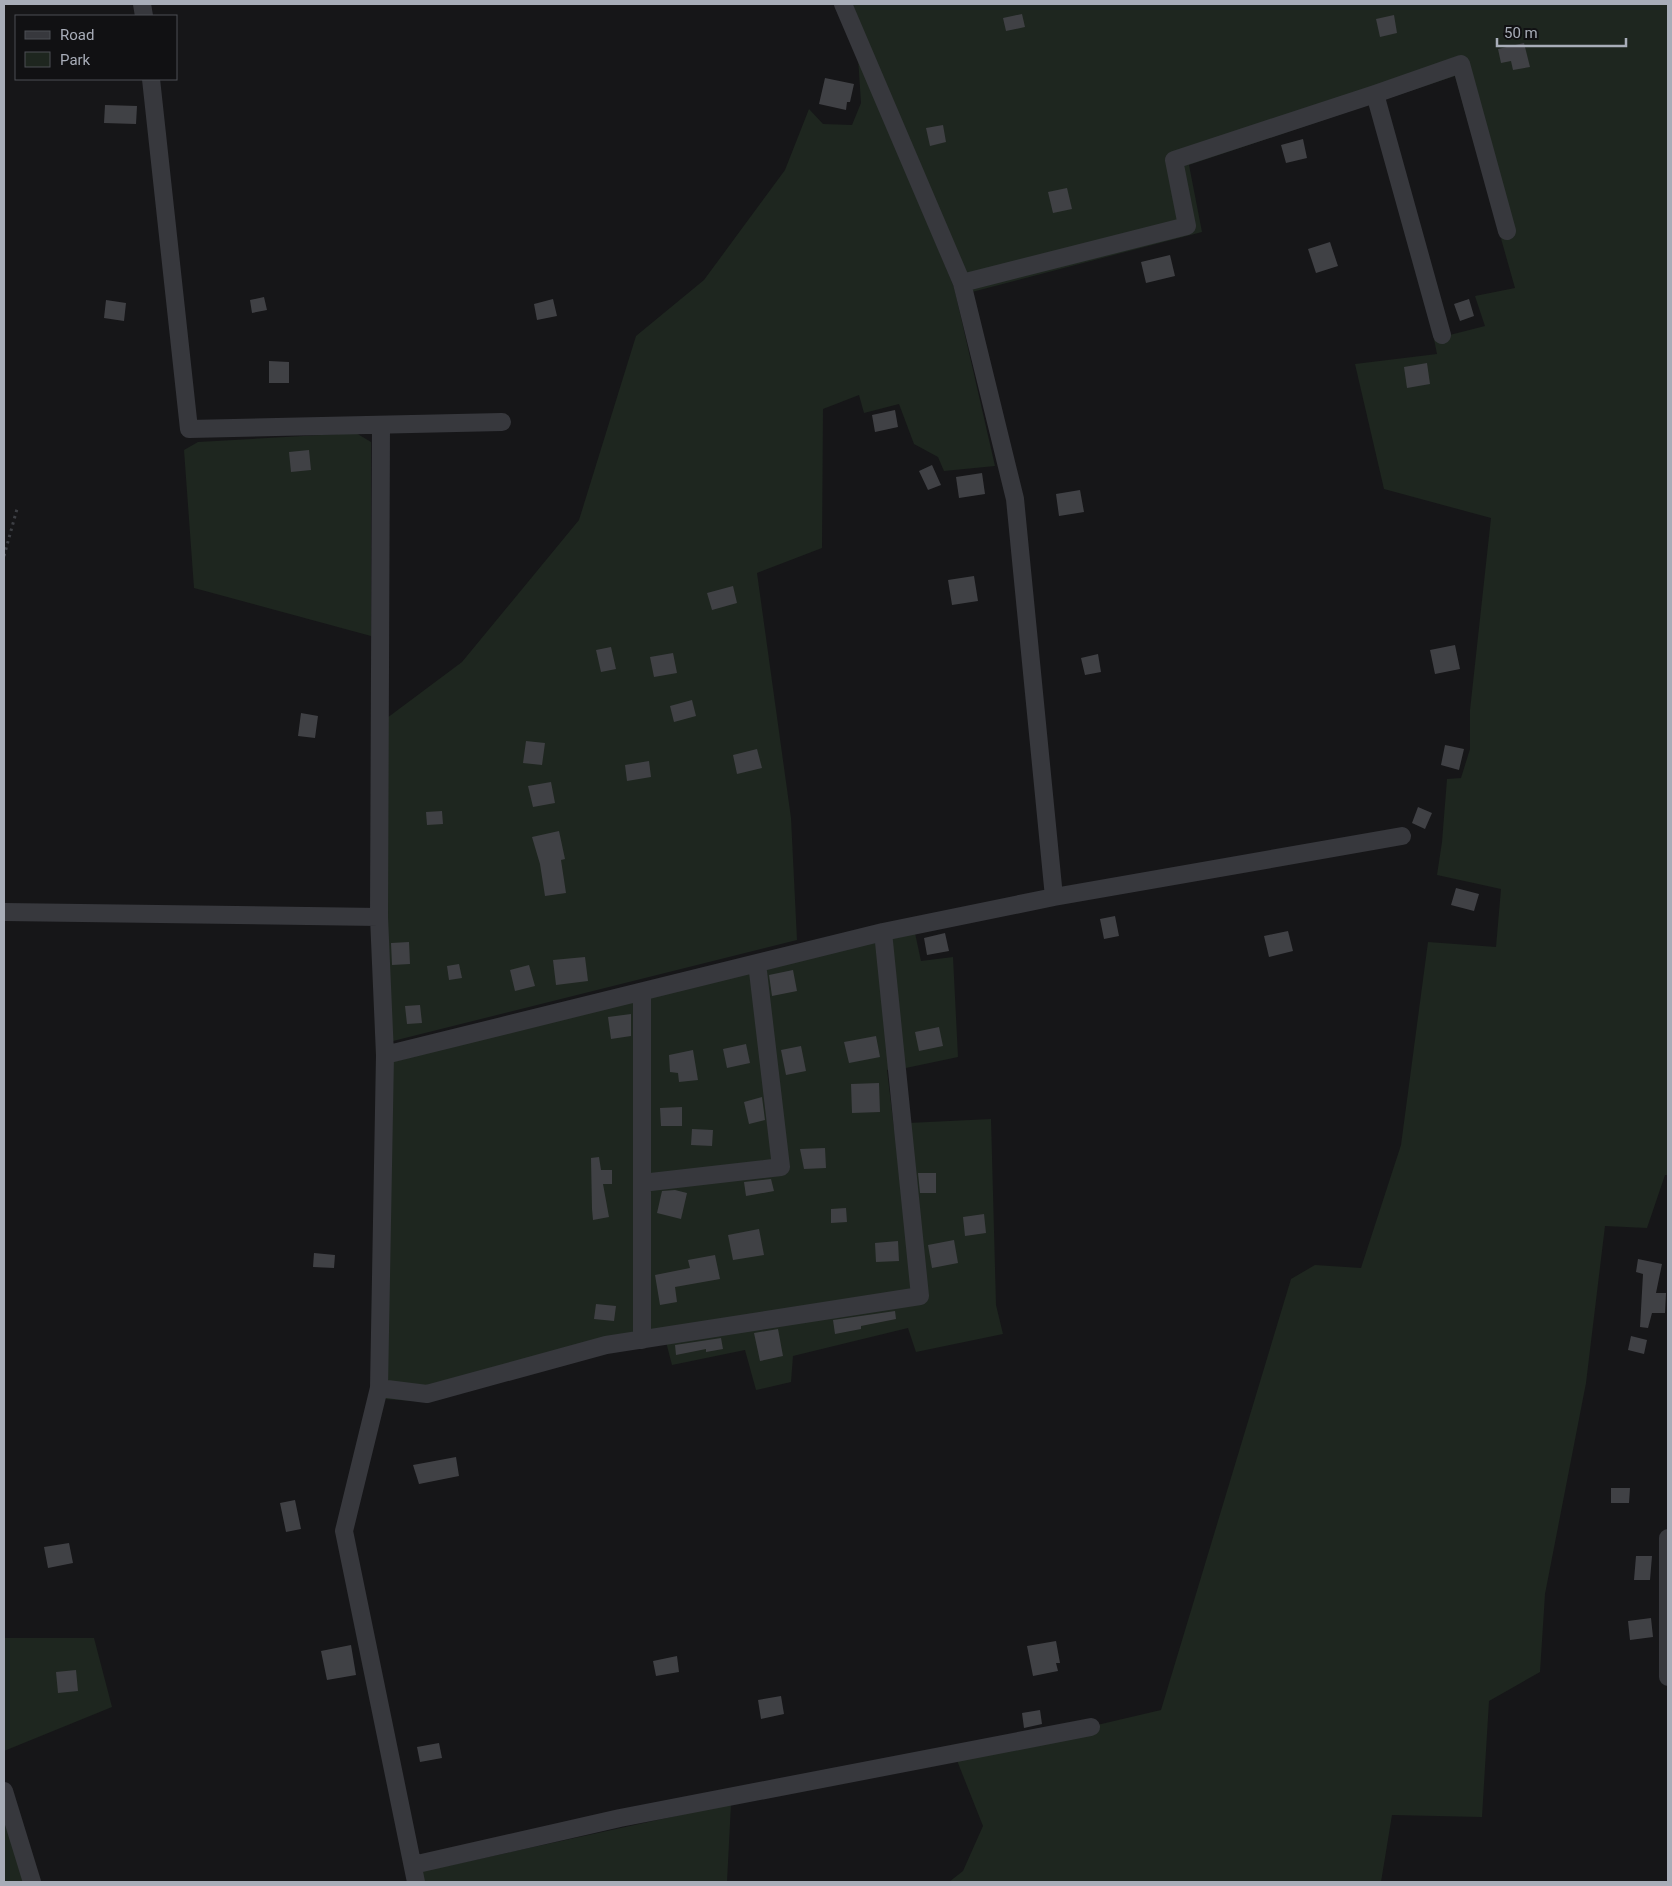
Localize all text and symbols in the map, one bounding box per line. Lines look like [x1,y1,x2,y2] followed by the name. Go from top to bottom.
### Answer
[15,15,178,80] legend
[1497,15,1626,47] scale bar
[1504,24,1538,42] text: 50 m
[60,26,94,44] text: Road
[60,51,91,69] text: Park

